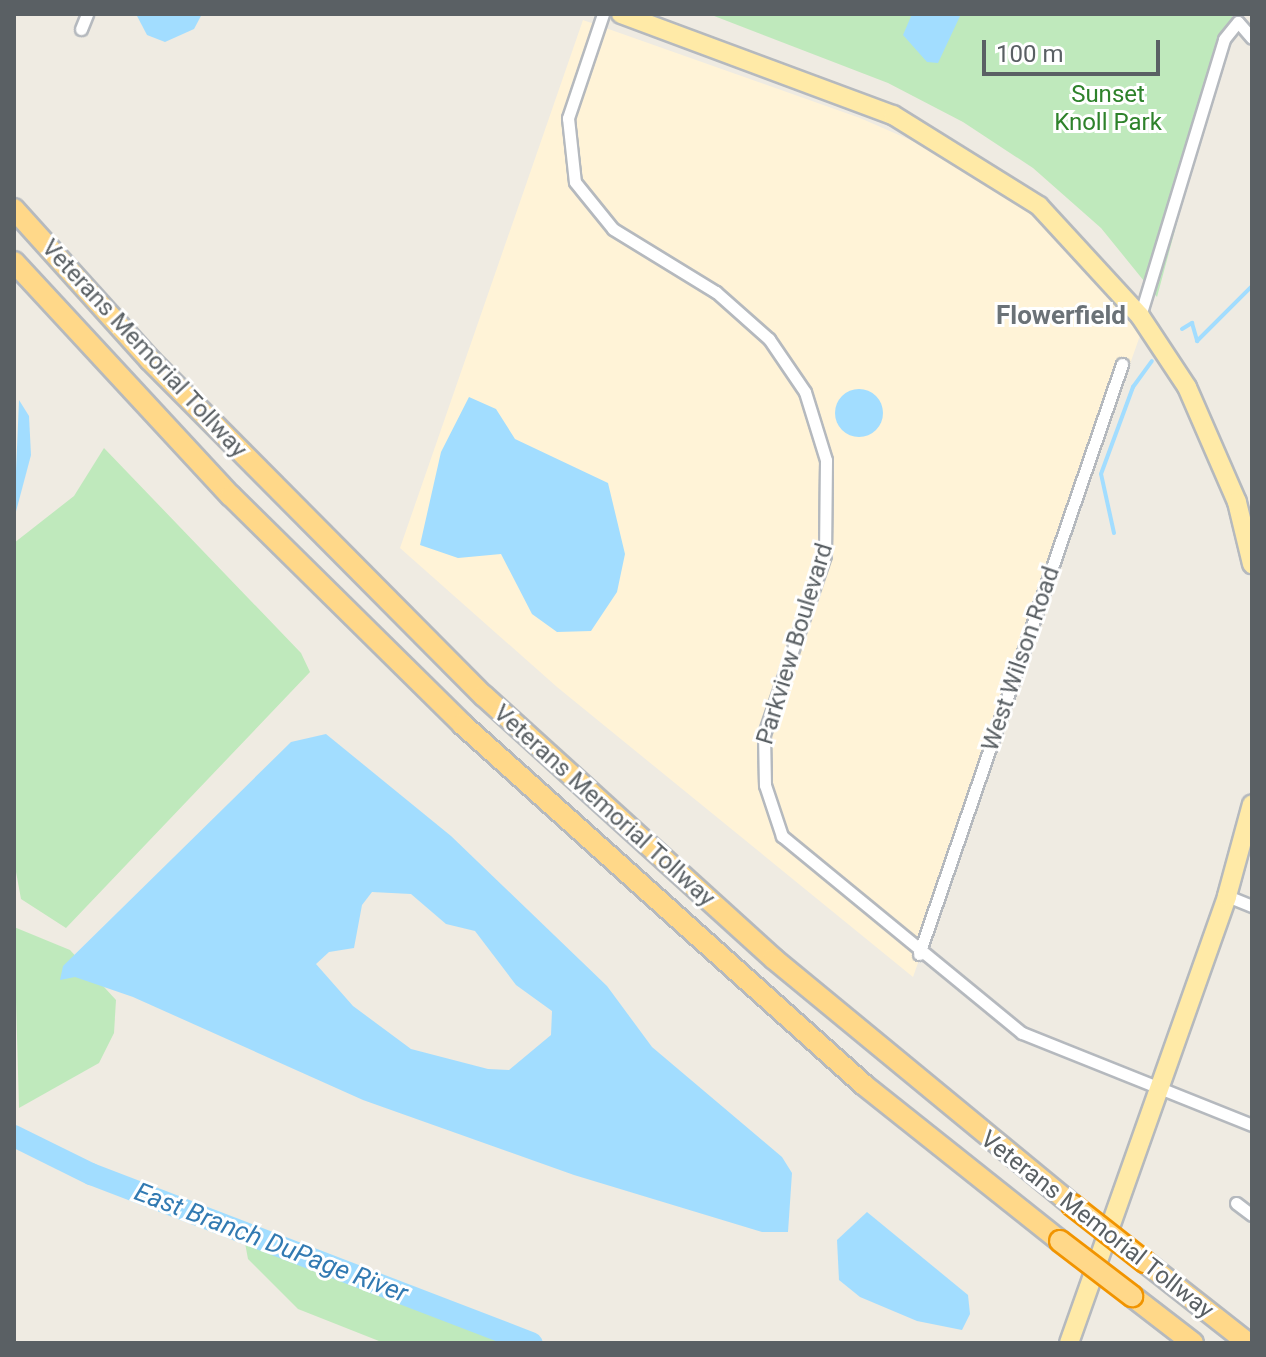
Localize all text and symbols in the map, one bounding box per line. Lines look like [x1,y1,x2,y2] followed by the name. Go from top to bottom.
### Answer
[986,24,1164,74] scale bar
[996,40,1063,68] text: 100 m
[1054,81,1162,137] park label: Sunset Knoll Park
[35,234,253,464] street label: Veterans Memorial Tollway
[996,300,1126,332] district label: Flowerfield
[751,540,839,748] street label: Parkview Boulevard
[976,563,1066,755] street label: West Wilson Road
[487,699,721,913] street label: Veterans Memorial Tollway
[975,1125,1219,1325] street label: Veterans Memorial Tollway
[130,1176,412,1310] water label: East Branch DuPage River

